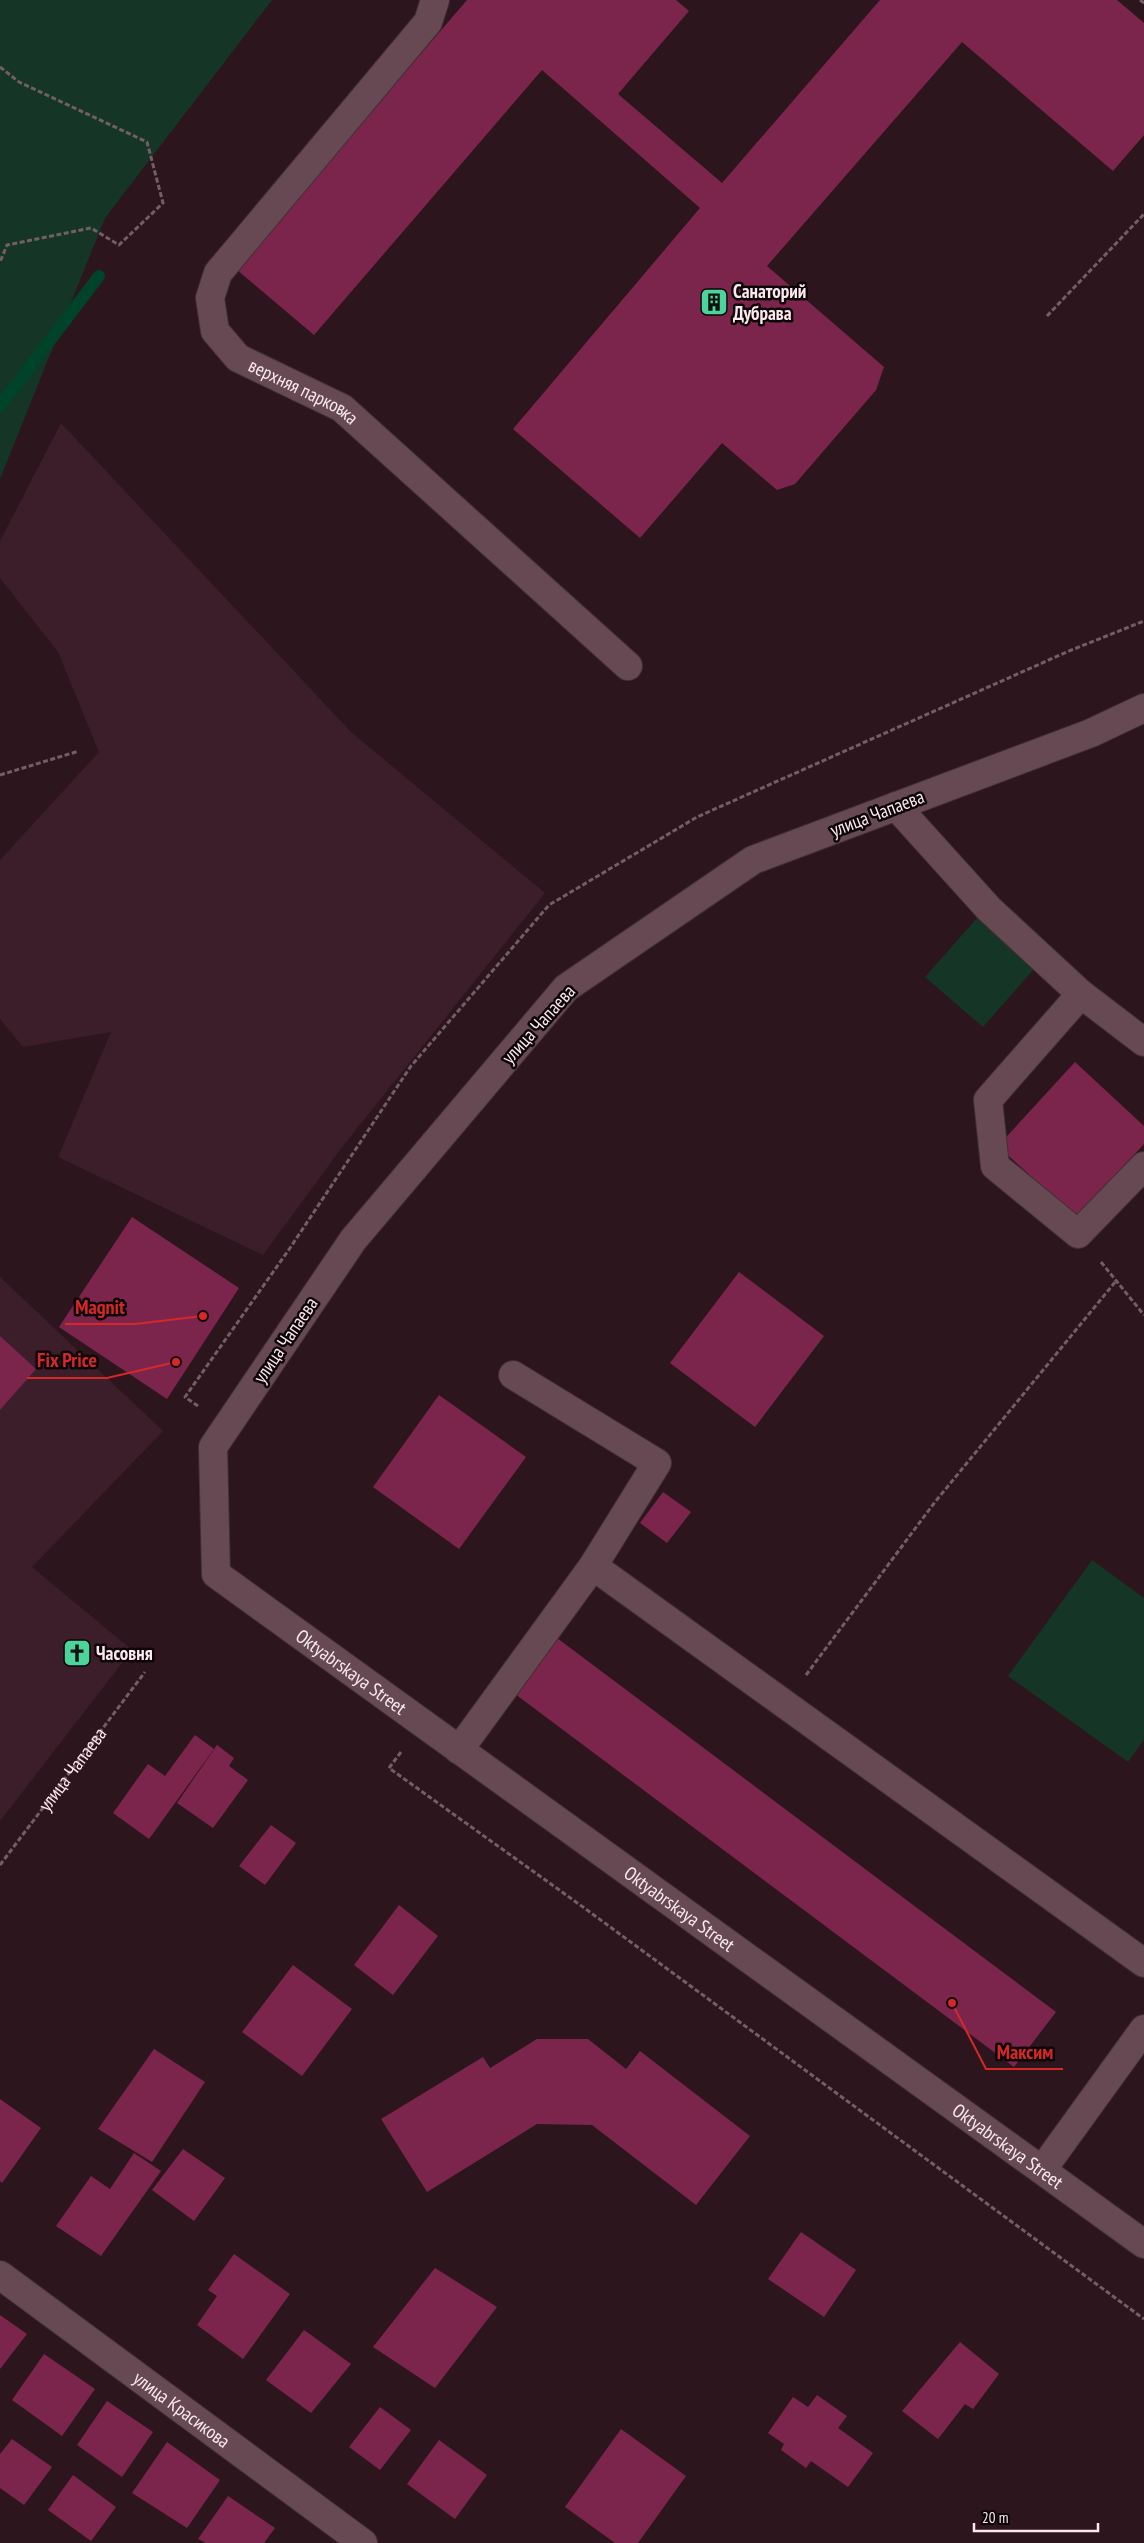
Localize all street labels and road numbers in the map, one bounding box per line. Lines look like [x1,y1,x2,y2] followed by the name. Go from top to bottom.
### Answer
[245,353,364,429] street label: верхняя парковка
[827,784,927,842] street label: улица Чапаева
[496,979,580,1069] street label: улица Чапаева
[247,1292,323,1388] street label: улица Чапаева
[291,1624,412,1720] street label: Oktyabrskaya Street
[33,1722,111,1816] street label: улица Чапаева
[620,1861,740,1957] street label: Oktyabrskaya Street
[948,2098,1069,2194] street label: Oktyabrskaya Street
[129,2366,235,2453] street label: улица Красикова

